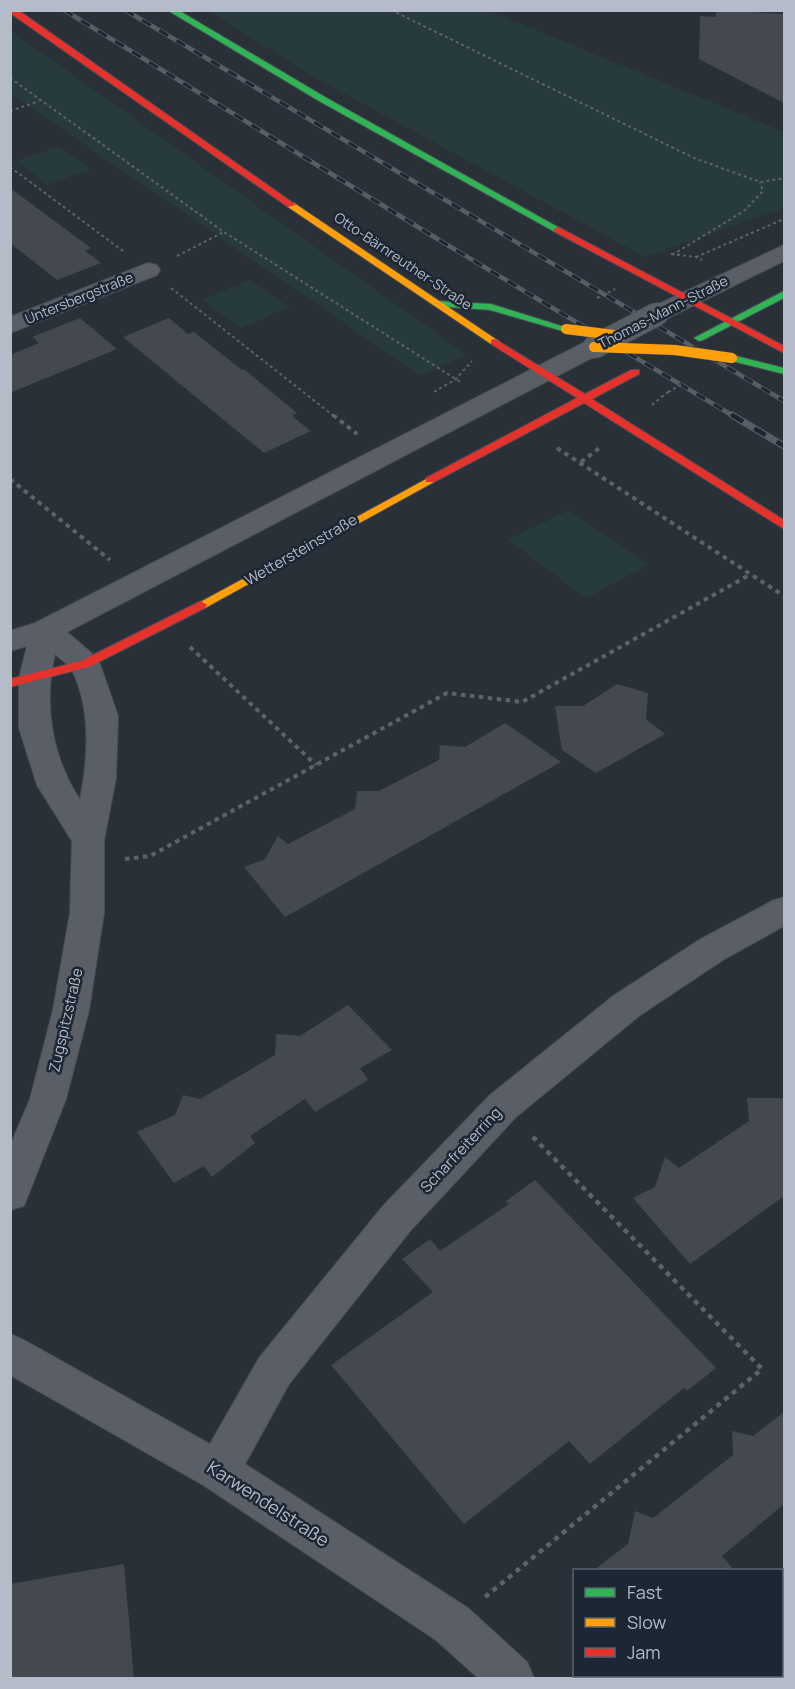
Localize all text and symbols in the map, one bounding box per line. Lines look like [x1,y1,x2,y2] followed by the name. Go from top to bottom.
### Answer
[331,207,476,314] street label: Otto-Bärnreuther-Straße
[22,267,136,328] street label: Untersbergstraße
[595,271,731,353] street label: Thomas-Mann-Straße
[241,509,361,590] street label: Wettersteinstraße
[43,966,88,1074] street label: Zugspitzstraße
[416,1102,506,1197] street label: Scharfreiterring
[203,1455,334,1552] street label: Karwendelstraße
[573,1569,783,1677] legend
[627,1580,662,1604] text: Fast
[627,1610,667,1634] text: Slow
[627,1640,661,1664] text: Jam

